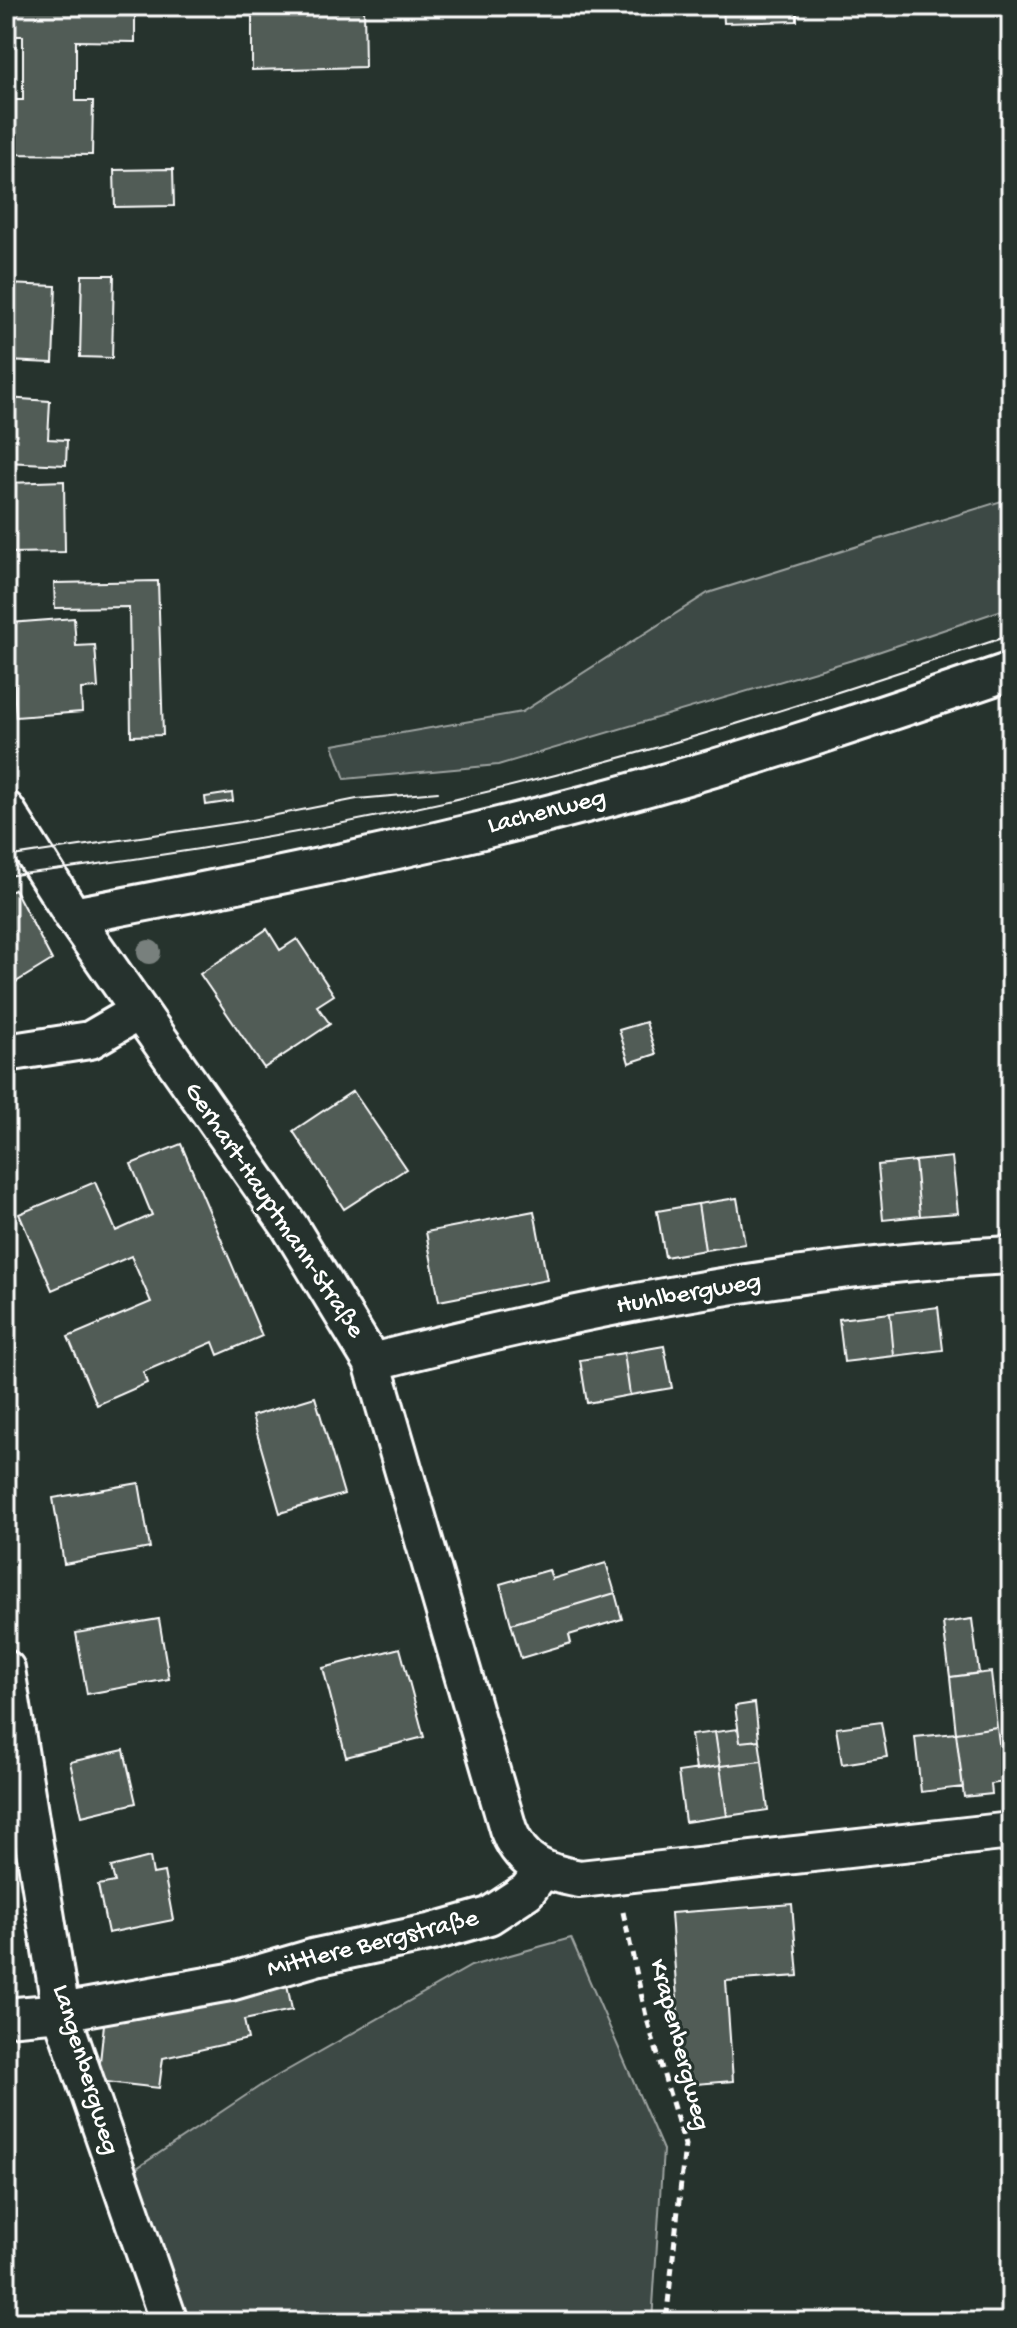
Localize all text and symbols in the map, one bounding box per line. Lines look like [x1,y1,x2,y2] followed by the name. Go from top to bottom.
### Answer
[485,783,609,843] street label: Lachenweg
[176,1077,370,1345] street label: Gerhart-Hauptmann-Straße
[614,1267,764,1323] street label: Huhlbergweg
[264,1904,482,1986] street label: Mittlere Bergstraße
[640,1956,716,2134] street label: Krapenbergweg
[43,1981,125,2159] street label: Langenbergweg

